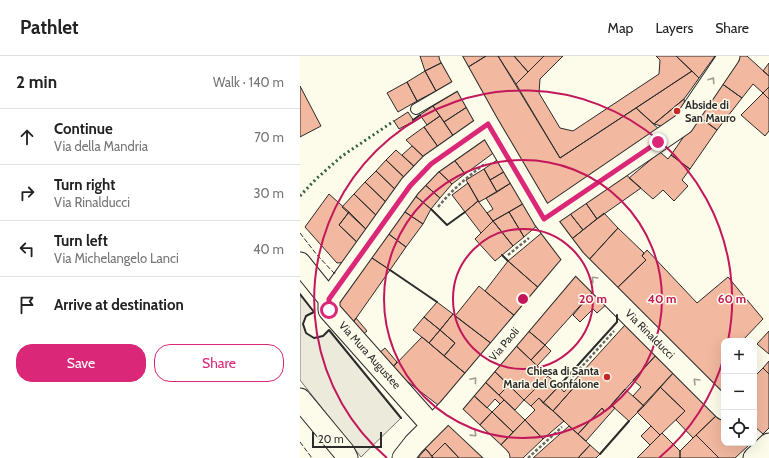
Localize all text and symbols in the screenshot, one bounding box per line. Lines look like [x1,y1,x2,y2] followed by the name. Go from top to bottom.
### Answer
[20,16,79,39] text: Pathlet
[608,19,633,37] text: Map
[655,19,693,37] text: Layers
[715,19,749,37] text: Share
[16,72,57,92] text: 2 min
[213,74,284,90] text: Walk · 140 m
[707,77,715,84] one-way arrow
[685,98,736,125] place label: Abside di San Mauro
[672,106,682,116] marker: Abside di San Mauro
[54,120,113,138] text: Continue
[16,126,38,148] icon: ahead
[254,129,284,145] text: 70 m
[649,133,667,151] route end
[54,138,148,154] text: Via della Mandria
[54,176,115,194] text: Turn right
[16,182,38,204] icon: right
[254,185,284,201] text: 30 m
[54,194,130,210] text: Via Rinalducci
[54,232,108,250] text: Turn left
[16,238,38,260] icon: left
[253,241,284,257] text: 40 m
[54,250,179,266] text: Via Michelangelo Lanci
[591,277,599,284] one-way arrow
[579,291,607,306] text: 20 m
[647,291,677,306] text: 40 m
[718,291,746,306] text: 60 m
[516,292,530,306] centre of rings
[16,294,38,316] icon: arrive
[54,296,184,314] text: Arrive at destination
[320,301,338,319] route start
[622,306,678,362] street label: Via Rinalducci
[336,318,404,392] street label: Via Mura Augustee
[486,324,522,364] street label: Via Paoli
[721,338,757,446] map controls
[721,338,757,374] button: +
[16,344,146,382] button: Save
[154,344,284,382] button: Share
[503,364,600,391] place label: Chiesa di Santa Maria del Gonfalone
[602,372,612,382] marker: Chiesa di Santa Maria del Gonfalone
[721,374,757,410] button: −
[469,377,476,384] one-way arrow
[693,378,701,386] one-way arrow
[721,410,757,446] button: locate
[469,429,477,437] one-way arrow
[312,430,382,449] scale bar
[318,432,344,446] text: 20 m

